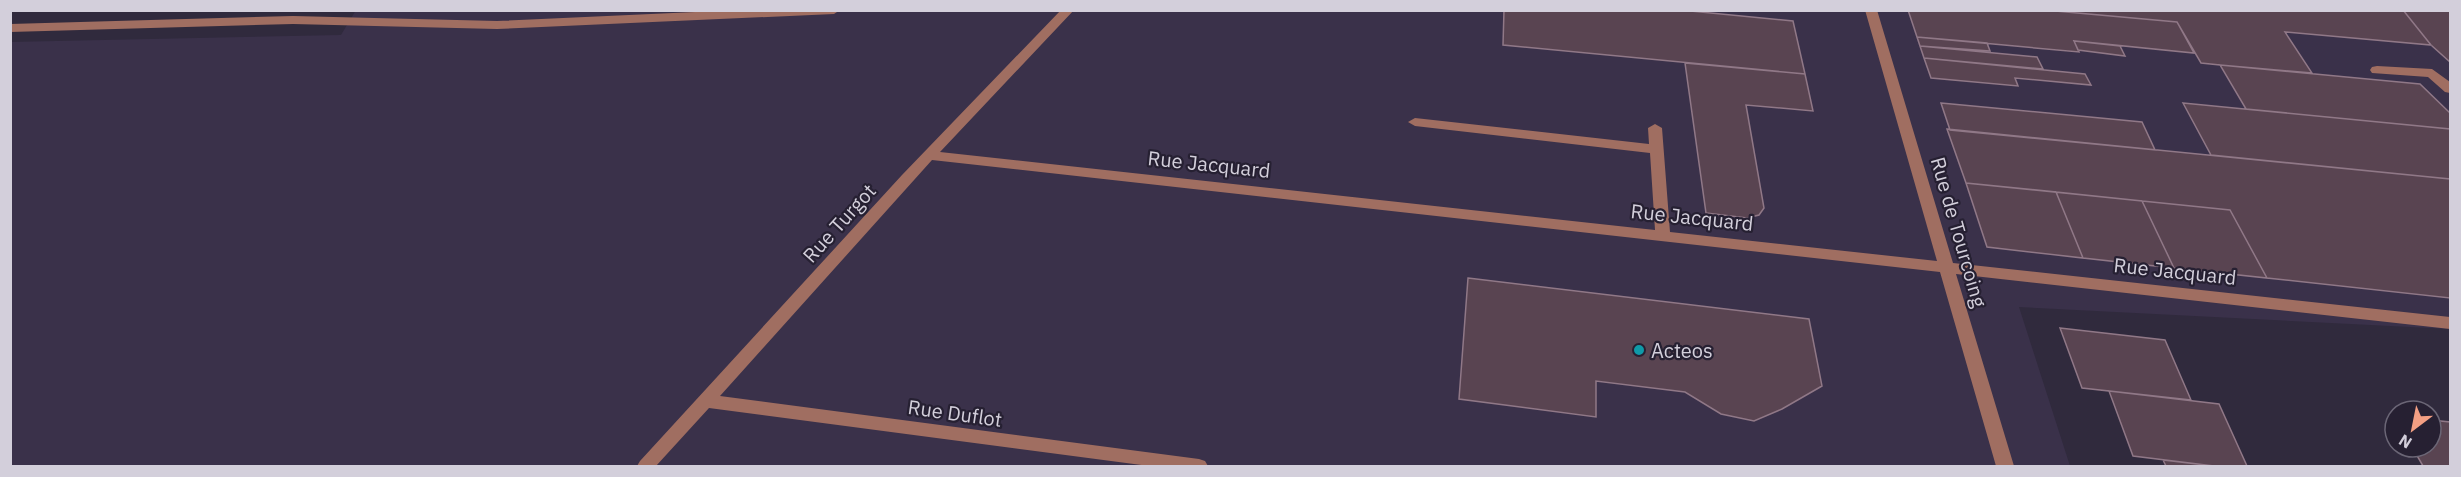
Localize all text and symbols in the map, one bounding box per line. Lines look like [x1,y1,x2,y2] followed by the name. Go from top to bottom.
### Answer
[1146,144,1272,184] street label: Rue Jacquard
[1925,154,1993,311] street label: Rue de Tourcoing
[796,178,882,268] street label: Rue Turgot
[1629,197,1755,237] street label: Rue Jacquard
[2112,251,2238,291] street label: Rue Jacquard
[1651,337,1713,364] place label: Acteos
[1632,343,1646,357] marker: Acteos
[906,393,1004,433] street label: Rue Duflot
[2383,399,2443,459] north arrow
[2395,430,2415,453] text: N

